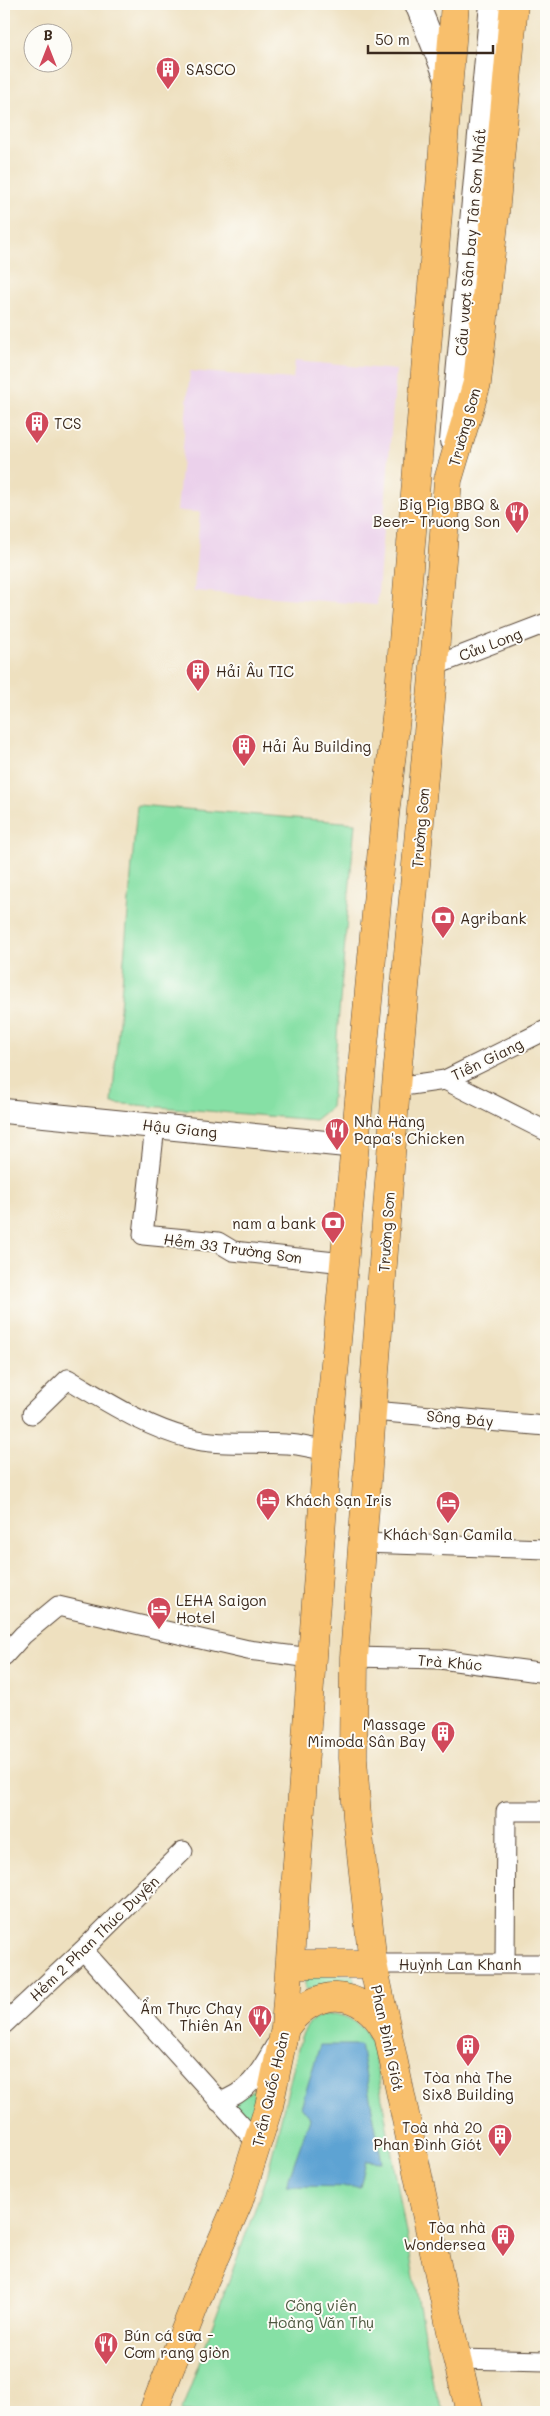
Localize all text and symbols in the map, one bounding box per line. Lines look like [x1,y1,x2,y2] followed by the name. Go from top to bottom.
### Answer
[22,22,72,72] north arrow
[368,22,492,54] scale bar
[43,25,53,44] text: B
[375,29,410,49] text: 50 m
[155,56,181,90] building icon: SASCO
[186,59,236,79] place label: SASCO
[450,127,490,357] street label: Cầu vượt Sân bay Tân Sơn Nhất
[443,386,485,468] street label: Trường Sơn
[24,410,50,444] building icon: TCS
[54,413,82,433] place label: TCS
[373,494,500,531] place label: Big Pig BBQ & Beer- Truong Son
[504,500,530,534] restaurant icon: Big Pig BBQ & Beer- Truong Son
[456,623,525,665] street label: Cửu Long
[185,658,211,692] building icon: Hải Âu TIC
[216,661,294,681] place label: Hải Âu TIC
[231,733,257,767] building icon: Hải Âu Building
[262,736,372,756] place label: Hải Âu Building
[407,787,433,869] street label: Trường Sơn
[430,905,456,939] bank icon: Agribank
[460,908,526,928] place label: Agribank
[448,1033,526,1085] street label: Tiền Giang
[354,1111,465,1148] place label: Nhà Hàng Papa's Chicken
[142,1114,219,1142] street label: Hậu Giang
[324,1117,350,1151] restaurant icon: Nhà Hàng Papa's Chicken
[373,1191,399,1273] street label: Trường Sơn
[320,1210,346,1244] bank icon: nam a bank
[232,1213,316,1233] place label: nam a bank
[163,1228,303,1268] street label: Hẻm 33 Trường Sơn
[426,1405,494,1431] street label: Sông Đáy
[255,1487,281,1521] hotel icon: Khách Sạn Iris
[286,1490,392,1510] place label: Khách Sạn Iris
[435,1490,461,1524] hotel icon: Khách Sạn Camila
[383,1524,513,1544] place label: Khách Sạn Camila
[176,1590,267,1627] place label: LEHA Saigon Hotel
[146,1596,172,1630] hotel icon: LEHA Saigon Hotel
[417,1649,483,1675] street label: Trà Khúc
[308,1714,426,1751] place label: Massage Mimoda Sân Bay
[430,1720,456,1754] building icon: Massage Mimoda Sân Bay
[25,1871,163,2005] street label: Hẻm 2 Phan Thúc Duyện
[399,1954,521,1974] street label: Huỳnh Lan Khanh
[367,1983,409,2093] street label: Phan Đình Giót
[140,1997,242,2035] place label: Ẩm Thực Chay Thiên An
[247,2004,273,2038] restaurant icon: Ẩm Thực Chay Thiên An
[247,2029,293,2149] street label: Trần Quốc Hoàn
[455,2033,481,2067] building icon: Tòa nhà The Six8 Building
[422,2067,514,2104] place label: Tòa nhà The Six8 Building
[374,2117,482,2154] place label: Toà nhà 20 Phan Đình Giót
[487,2123,513,2157] building icon: Toà nhà 20 Phan Đình Giót
[403,2217,486,2254] place label: Tòa nhà Wondersea
[490,2223,516,2257] building icon: Tòa nhà Wondersea
[268,2295,374,2332] park label: Công viên Hoàng Văn Thụ
[124,2325,230,2362] place label: Bún cá sữa - Cơm rang giòn
[93,2331,119,2365] restaurant icon: Bún cá sữa - Cơm rang giòn

